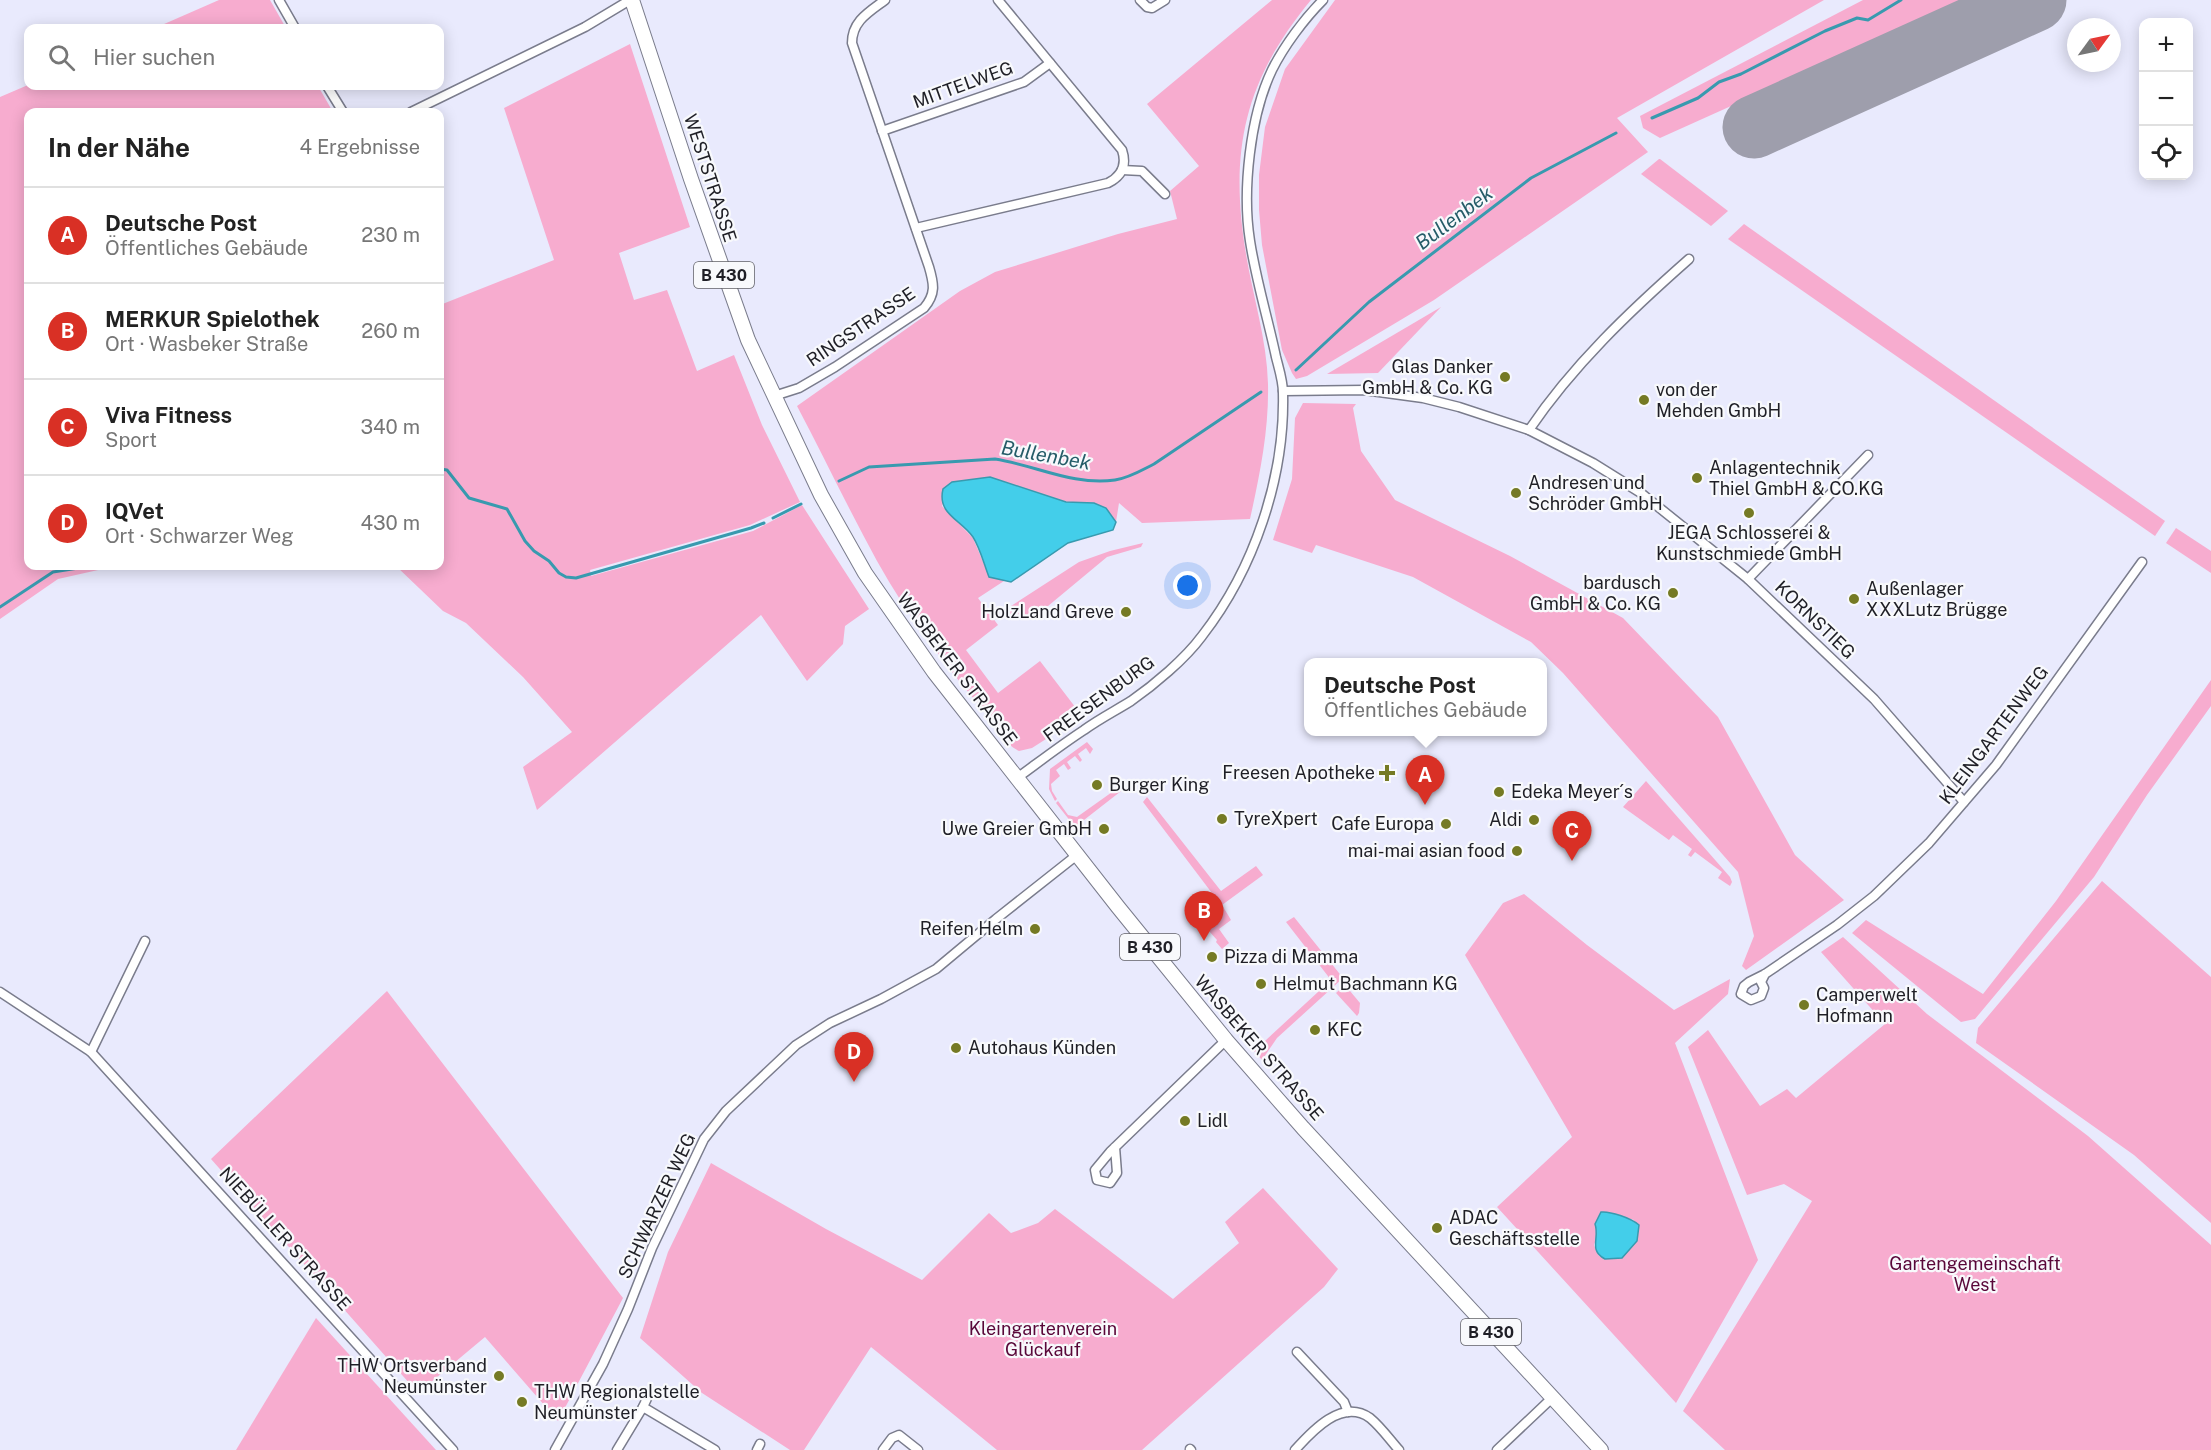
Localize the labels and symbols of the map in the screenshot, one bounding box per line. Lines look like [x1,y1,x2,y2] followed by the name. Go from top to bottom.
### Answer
[2067,18,2121,72] north arrow
[910,57,1016,112] street label: MITTELWEG
[680,111,741,245] street label: WESTSTRASSE
[1411,181,1498,255] water label: Bullenbek
[694,262,754,288] road number: B 430
[802,283,919,371] street label: RINGSTRASSE
[1362,356,1493,398] place label: Glas Danker GmbH & Co. KG
[1498,370,1512,384] marker: Glas Danker GmbH & Co. KG
[1656,379,1781,421] place label: von der Mehden GmbH
[1637,393,1651,407] marker: von der Mehden GmbH
[999,435,1093,475] water label: Bullenbek
[1709,457,1884,499] place label: Anlagentechnik Thiel GmbH & CO.KG
[1690,471,1704,485] marker: Anlagentechnik Thiel GmbH & CO.KG
[1528,472,1663,514] place label: Andresen und Schröder GmbH
[1509,486,1523,500] marker: Andresen und Schröder GmbH
[1742,506,1756,520] marker: JEGA Schlosserei & Kunstschmiede GmbH
[1656,522,1842,564] place label: JEGA Schlosserei & Kunstschmiede GmbH
[1173,571,1202,600] your location
[1530,572,1661,614] place label: bardusch GmbH & Co. KG
[1771,576,1860,663] street label: KORNSTIEG
[1866,578,2007,620] place label: Außenlager XXXLutz Brügge
[1666,586,1680,600] marker: bardusch GmbH & Co. KG
[893,588,1022,749] street label: WASBEKER STRASSE
[1847,592,1861,606] marker: Außenlager XXXLutz Brügge
[981,601,1114,622] place label: HolzLand Greve
[1119,605,1133,619] marker: HolzLand Greve
[1039,651,1158,746] street label: FREESENBURG
[1935,661,2052,808] street label: KLEINGARTENWEG
[1406,756,1444,805] pin: A
[1222,762,1375,783] place label: Freesen Apotheke
[1380,766,1394,780] marker: Freesen Apotheke
[1109,774,1209,795] place label: Burger King
[1090,778,1104,792] marker: Burger King
[1511,781,1633,802] place label: Edeka Meyer´s
[1492,785,1506,799] marker: Edeka Meyer´s
[1234,808,1318,829] place label: TyreXpert
[1489,809,1522,830] place label: Aldi
[1215,812,1229,826] marker: TyreXpert
[1552,812,1592,861] pin: C
[1331,813,1434,834] place label: Cafe Europa
[1527,813,1541,827] marker: Aldi
[1439,817,1453,831] marker: Cafe Europa
[942,818,1092,839] place label: Uwe Greier GmbH
[1097,822,1111,836] marker: Uwe Greier GmbH
[1348,840,1505,861] place label: mai-mai asian food
[1510,844,1524,858] marker: mai-mai asian food
[1184,892,1224,941] pin: B
[920,918,1023,939] place label: Reifen Helm
[1028,922,1042,936] marker: Reifen Helm
[1120,934,1180,960] road number: B 430
[1224,946,1358,967] place label: Pizza di Mamma
[1205,950,1219,964] marker: Pizza di Mamma
[1191,971,1328,1125] street label: WASBEKER STRASSE
[1273,973,1458,994] place label: Helmut Bachmann KG
[1254,977,1268,991] marker: Helmut Bachmann KG
[1816,984,1918,1026] place label: Camperwelt Hofmann
[1797,998,1811,1012] marker: Camperwelt Hofmann
[1327,1019,1362,1040] place label: KFC
[1308,1023,1322,1037] marker: KFC
[834,1032,874,1082] pin: D
[968,1037,1116,1058] place label: Autohaus Künden
[949,1041,963,1055] marker: Autohaus Künden
[1197,1110,1228,1131] place label: Lidl
[1178,1114,1192,1128] marker: Lidl
[614,1130,700,1282] street label: SCHWARZER WEG
[215,1162,356,1315] street label: NIEBÜLLER STRASSE
[1449,1207,1580,1249] place label: ADAC Geschäftsstelle
[1430,1221,1444,1235] marker: ADAC Geschäftsstelle
[1889,1253,2061,1295] park label: Gartengemeinschaft West
[969,1318,1117,1360] park label: Kleingartenverein Glückauf
[1461,1319,1521,1345] road number: B 430
[337,1355,487,1397] place label: THW Ortsverband Neumünster
[492,1369,506,1383] marker: THW Ortsverband Neumünster
[534,1381,700,1423] place label: THW Regionalstelle Neumünster
[515,1395,529,1409] marker: THW Regionalstelle Neumünster

